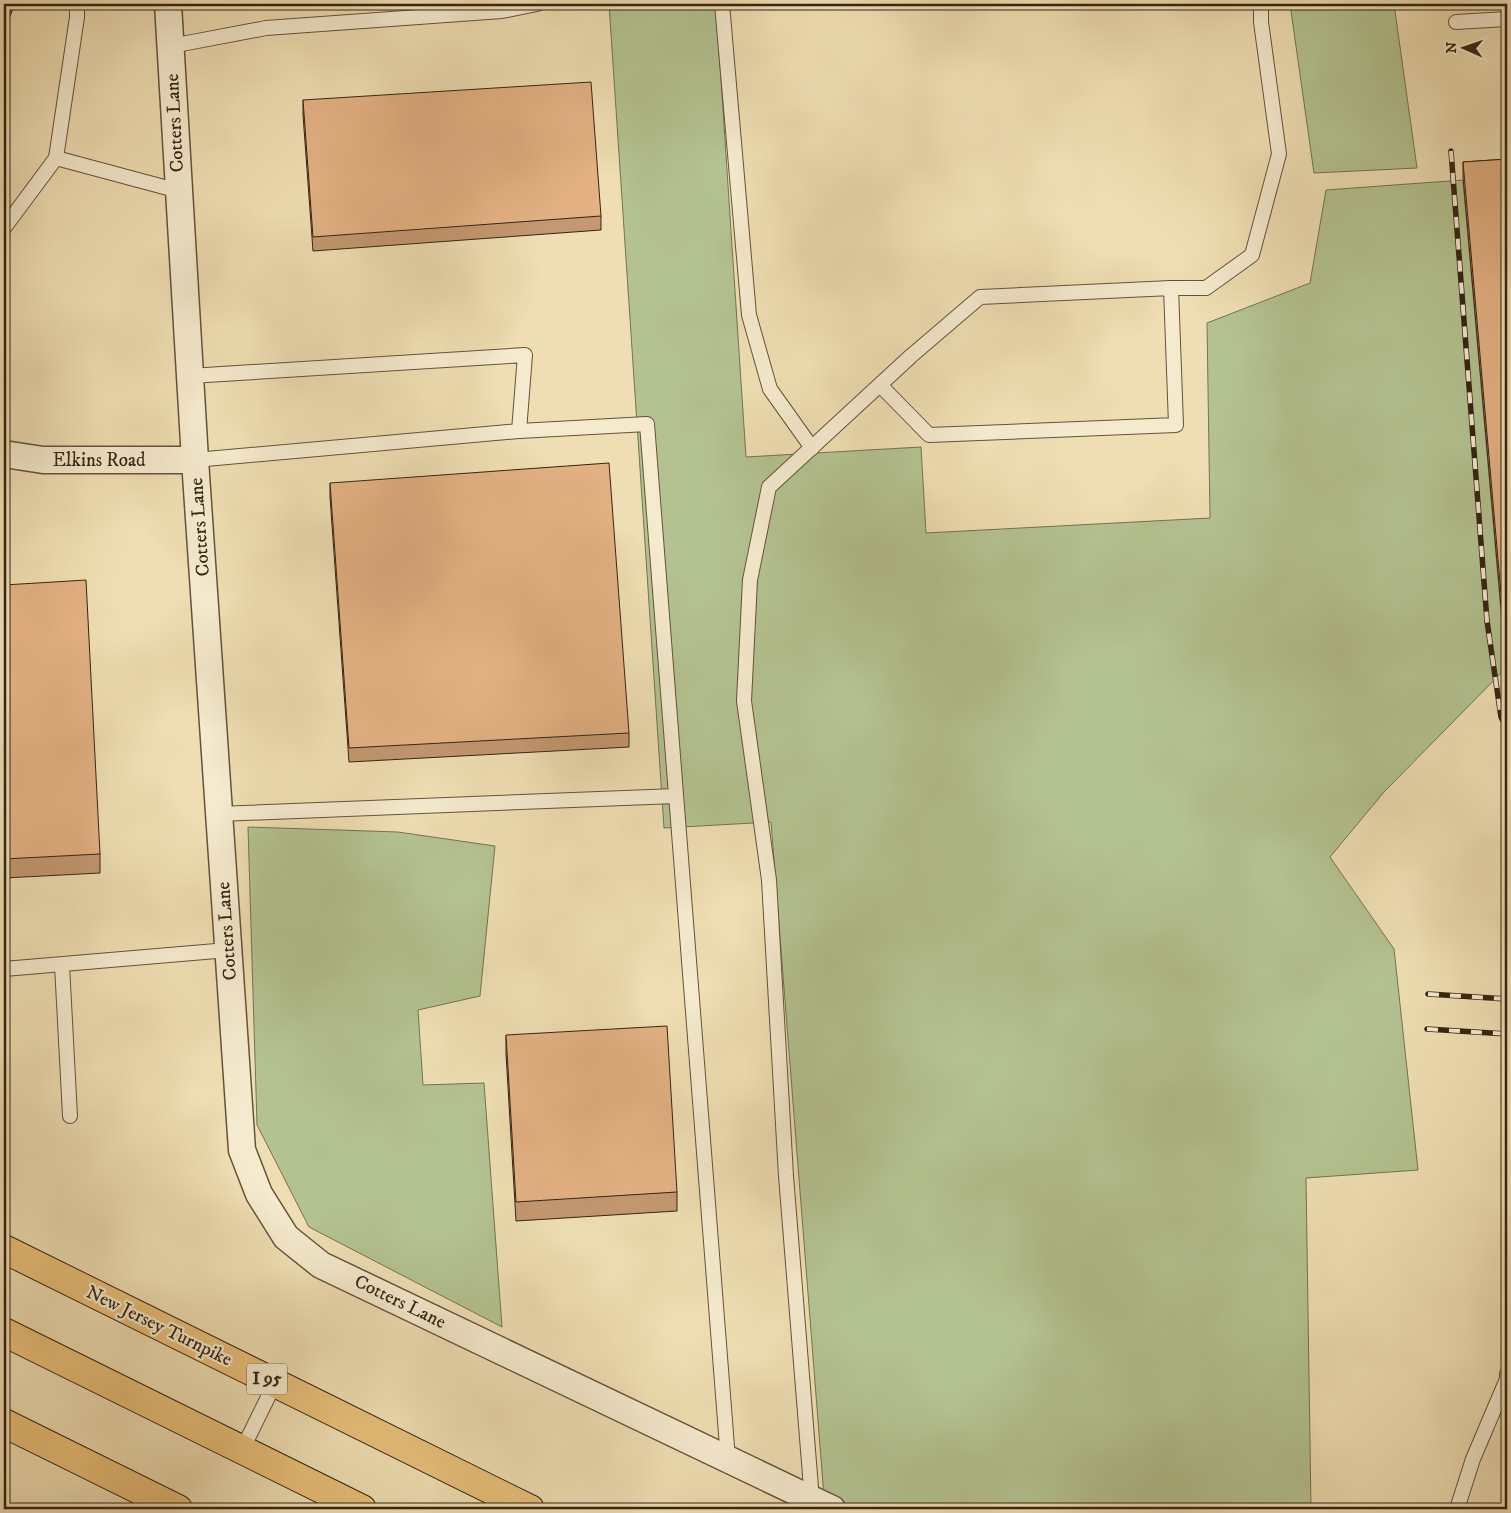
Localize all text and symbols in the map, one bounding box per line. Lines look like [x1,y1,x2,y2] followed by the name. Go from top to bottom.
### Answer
[1438,22,1488,72] north arrow
[1443,41,1461,54] text: N
[161,73,189,173] street label: Cotters Lane
[52,449,146,472] street label: Elkins Road
[185,477,215,577] street label: Cotters Lane
[212,881,242,981] street label: Cotters Lane
[351,1270,450,1334] street label: Cotters Lane
[82,1281,236,1371] street label: New Jersey Turnpike
[247,1364,287,1395] road number: I 95

